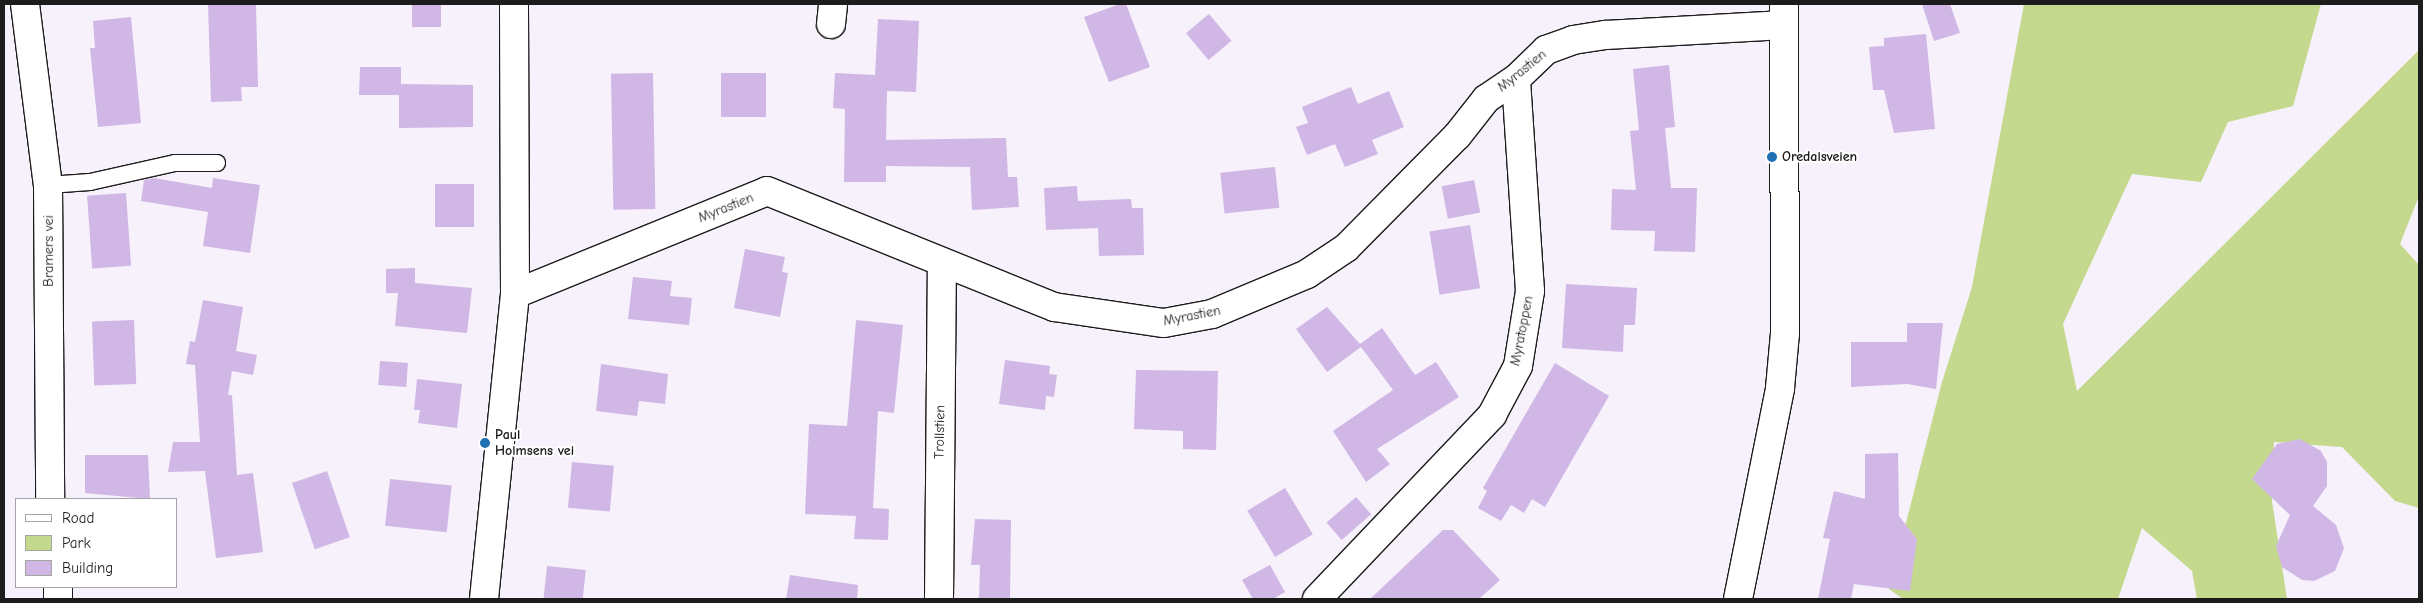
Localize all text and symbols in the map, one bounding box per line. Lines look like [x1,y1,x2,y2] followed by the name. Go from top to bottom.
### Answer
[1494,46,1550,96] street label: Myrastien
[1782,149,1857,165] place label: Oredalsveien
[1766,151,1778,163] marker: Oredalsveien
[696,189,756,227] street label: Myrastien
[41,215,57,287] street label: Bramers vei
[1507,294,1537,368] street label: Myratoppen
[1162,302,1222,330] street label: Myrastien
[931,405,949,459] street label: Trollstien
[495,427,574,460] place label: Paul Holmsens vei
[479,437,491,449] marker: Paul Holmsens vei
[15,498,178,588] legend
[62,509,94,527] text: Road
[62,534,91,552] text: Park
[62,559,113,577] text: Building

